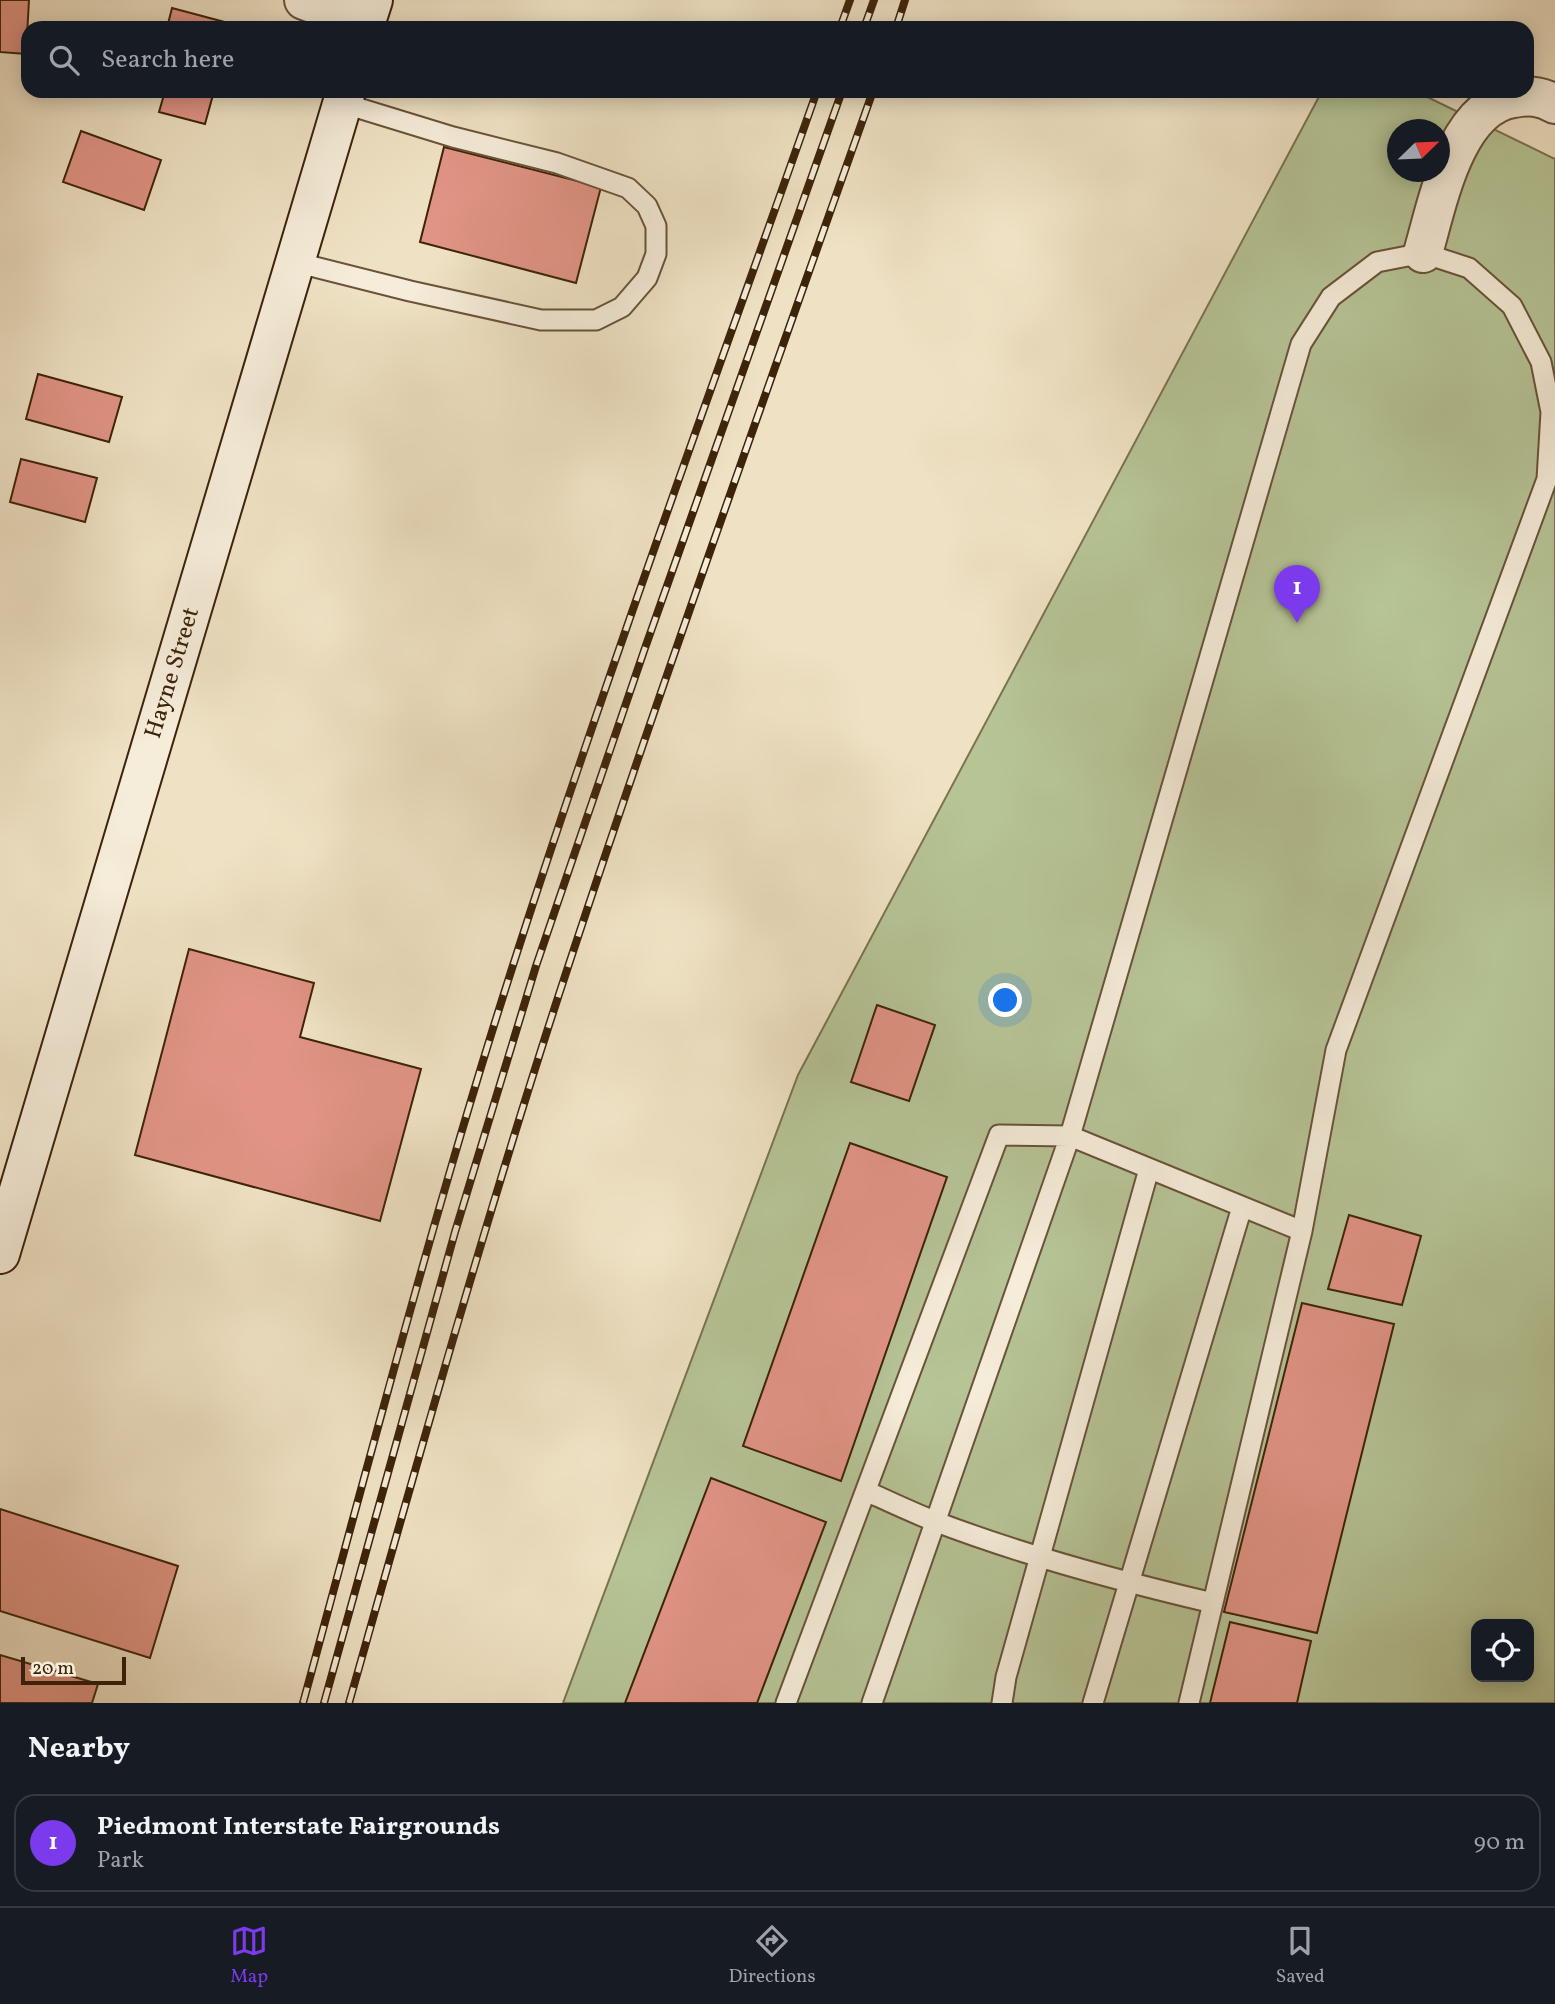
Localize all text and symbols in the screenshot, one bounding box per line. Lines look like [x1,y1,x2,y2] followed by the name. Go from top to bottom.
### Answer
[21,21,1534,98] search box
[45,41,83,79] icon: search
[101,42,234,78] text: Search here
[1387,119,1450,182] north arrow
[1274,565,1320,623] pin: 1
[137,603,209,743] street label: Hayne Street
[988,983,1022,1017] your location
[1471,1619,1534,1682] map controls
[1471,1619,1534,1682] button: locate
[21,1654,126,1686] scale bar
[32,1656,74,1682] text: 20 m
[28,1728,130,1770] text: Nearby
[97,1809,500,1845] text: Piedmont Interstate Fairgrounds
[48,1827,58,1859] text: 1
[1474,1827,1525,1859] text: 90 m
[97,1845,144,1877] text: Park
[230,1922,268,1990] tab: Map
[729,1922,816,1990] tab: Directions
[1276,1922,1325,1990] tab: Saved

